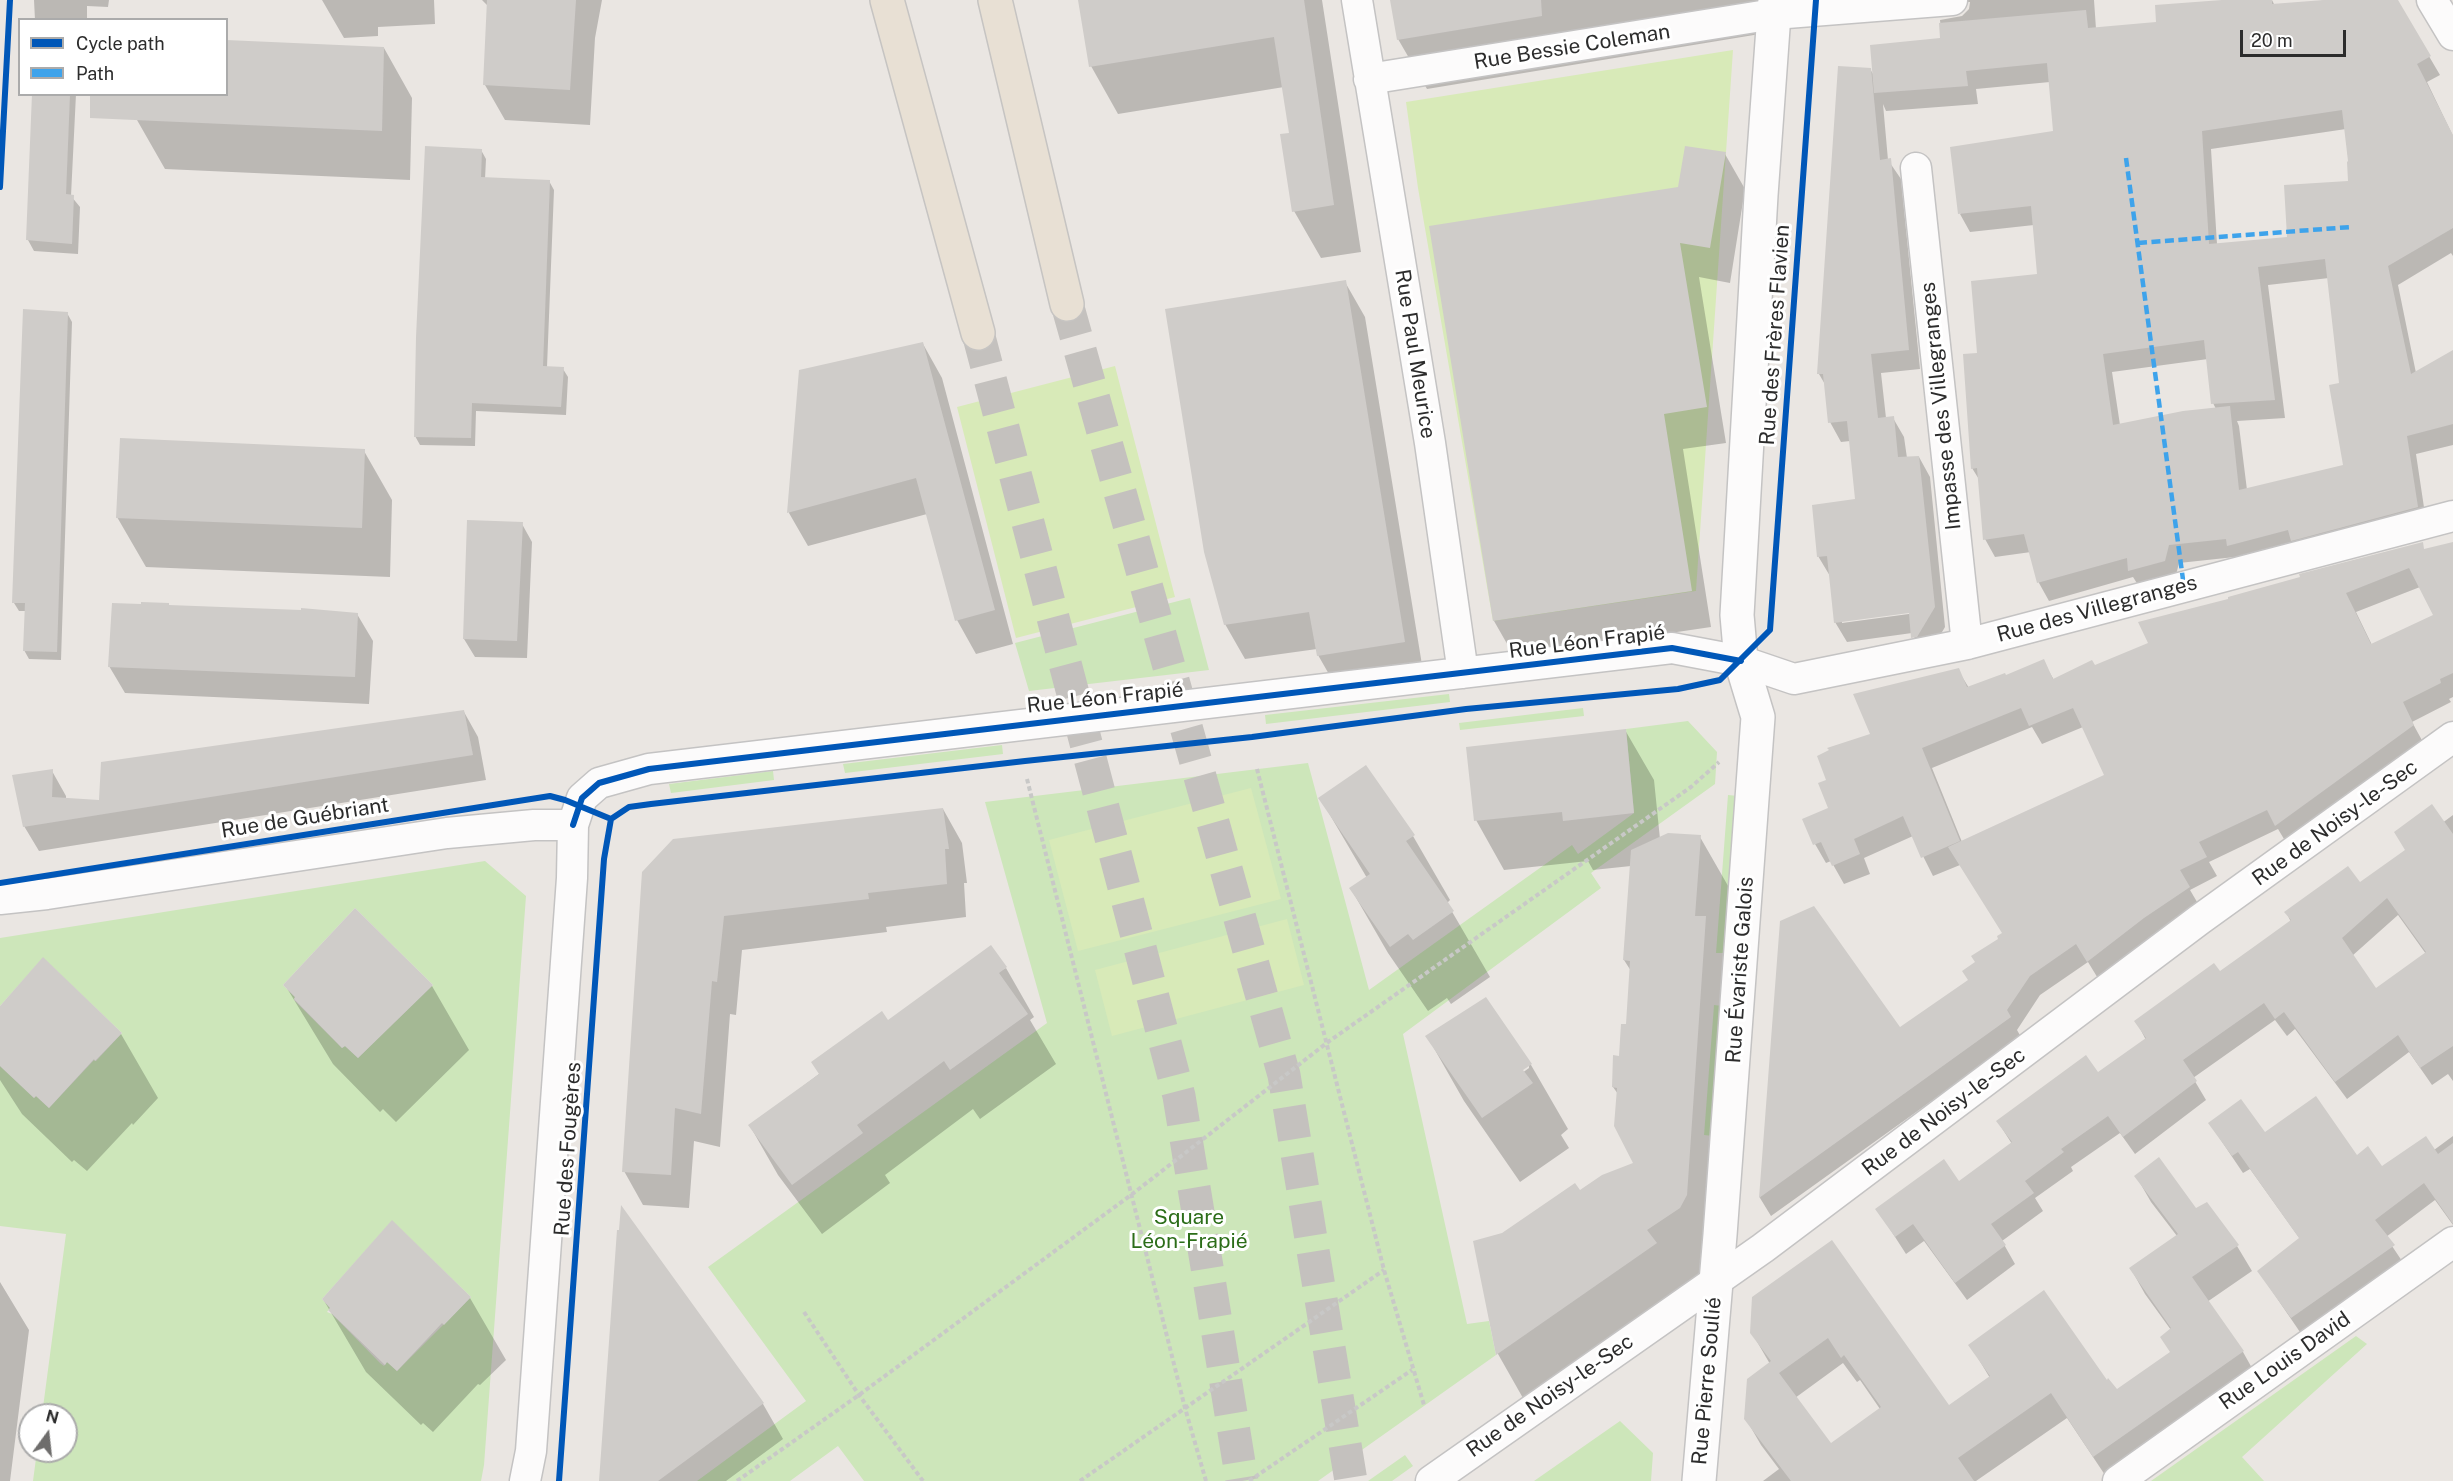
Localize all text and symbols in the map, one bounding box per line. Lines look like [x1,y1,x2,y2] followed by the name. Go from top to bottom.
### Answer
[18,18,228,96] legend
[2243,18,2350,56] scale bar
[1472,19,1672,75] street label: Rue Bessie Coleman
[2251,30,2293,51] text: 20 m
[76,33,165,54] text: Cycle path
[76,63,114,84] text: Path
[1755,224,1795,446] street label: Rue des Frères Flavien
[1389,268,1441,440] street label: Rue Paul Meurice
[1915,281,1967,531] street label: Impasse des Villegranges
[1994,570,2200,648] street label: Rue des Villegranges
[1507,620,1667,664] street label: Rue Léon Frapié
[1025,677,1185,719] street label: Rue Léon Frapié
[2248,755,2422,891] street label: Rue de Noisy-le-Sec
[219,792,391,844] street label: Rue de Guébriant
[1721,876,1759,1064] street label: Rue Évariste Galois
[1857,1042,2031,1182] street label: Rue de Noisy-le-Sec
[549,1061,587,1237] street label: Rue des Fougères
[1130,1205,1248,1255] park label: Square Léon-Frapié
[1687,1296,1727,1466] street label: Rue Pierre Soulié
[2215,1306,2355,1416] street label: Rue Louis David
[1462,1329,1638,1463] street label: Rue de Noisy-le-Sec
[18,1403,78,1463] north arrow
[44,1406,61,1428] text: N

